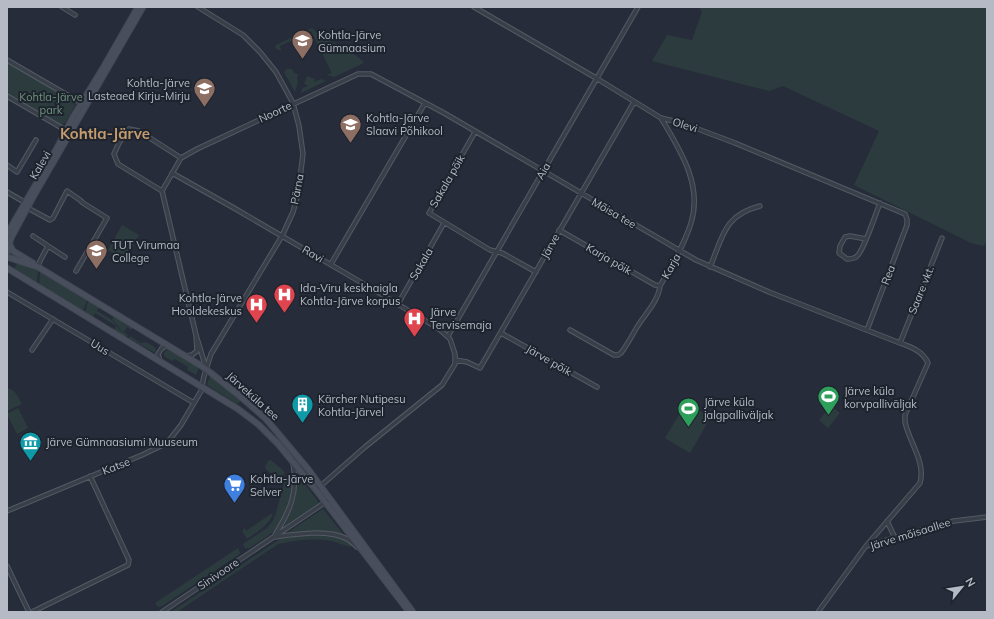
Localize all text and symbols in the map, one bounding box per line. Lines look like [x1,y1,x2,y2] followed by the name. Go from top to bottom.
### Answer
[290,28,316,61] school or university icon: Kohtla-Järve Gümnaasium
[318,28,386,55] place label: Kohtla-Järve Gümnaasium
[88,76,190,103] place label: Kohtla-Järve Lasteaed Kirju-Mirju
[192,76,218,109] school or university icon: Kohtla-Järve Lasteaed Kirju-Mirju
[19,90,83,117] park label: Kohtla-Järve park
[256,98,294,126] street label: Noorte
[338,111,364,144] school or university icon: Kohtla-Järve Slaavi Põhikool
[366,111,443,138] place label: Kohtla-Järve Slaavi Põhikool
[671,115,699,135] street label: Olevi
[60,124,150,143] district label: Kohtla-Järve
[26,148,54,182] street label: Kalevi
[426,152,468,210] street label: Sakala põik
[533,160,553,182] street label: Aia
[287,173,307,205] street label: Pärna
[589,195,639,231] street label: Mõisa tee
[538,231,562,261] street label: Järve
[84,238,110,271] school or university icon: TUT Virumaa College
[112,238,180,265] place label: TUT Virumaa College
[583,240,635,278] street label: Karja põik
[300,242,326,266] street label: Ravi
[406,245,436,283] street label: Sakala
[658,251,684,281] street label: Karja
[878,263,898,287] street label: Rea
[905,264,937,316] street label: Saare vkt.
[272,281,298,314] hospital icon: Ida-Viru keskhaigla Kohtla-Järve korpus
[300,281,400,308] place label: Ida-Viru keskhaigla Kohtla-Järve korpus
[171,291,242,318] place label: Kohtla-Järve Hooldekeskus
[244,291,270,324] hospital icon: Kohtla-Järve Hooldekeskus
[402,305,428,338] hospital icon: Järve Tervisemaja
[430,305,492,332] place label: Järve Tervisemaja
[88,336,112,358] street label: Uus
[524,341,575,379] street label: Järve põik
[224,369,282,423] street label: Järveküla tee
[816,384,842,417] sports icon: Järve küla korvpalliväljak
[844,384,917,411] place label: Järve küla korvpalliväljak
[289,392,315,425] building icon: Kärcher Nutipesu Kohtla-Järvel
[318,392,406,419] place label: Kärcher Nutipesu Kohtla-Järvel
[675,395,701,428] sports icon: Järve küla jalgpalliväljak
[703,395,774,422] place label: Järve küla jalgpalliväljak
[17,429,43,462] museum icon: Järve Gümnaasiumi Muuseum
[46,435,198,449] place label: Järve Gümnaasiumi Muuseum
[100,454,132,478] street label: Katse
[221,472,247,505] supermarket icon: Kohtla-Järve Selver
[250,472,313,499] place label: Kohtla-Järve Selver
[868,515,952,553] street label: Järve mõisaallee
[195,555,241,593] street label: Sinivoore
[942,567,982,607] north arrow
[963,575,979,589] text: N

